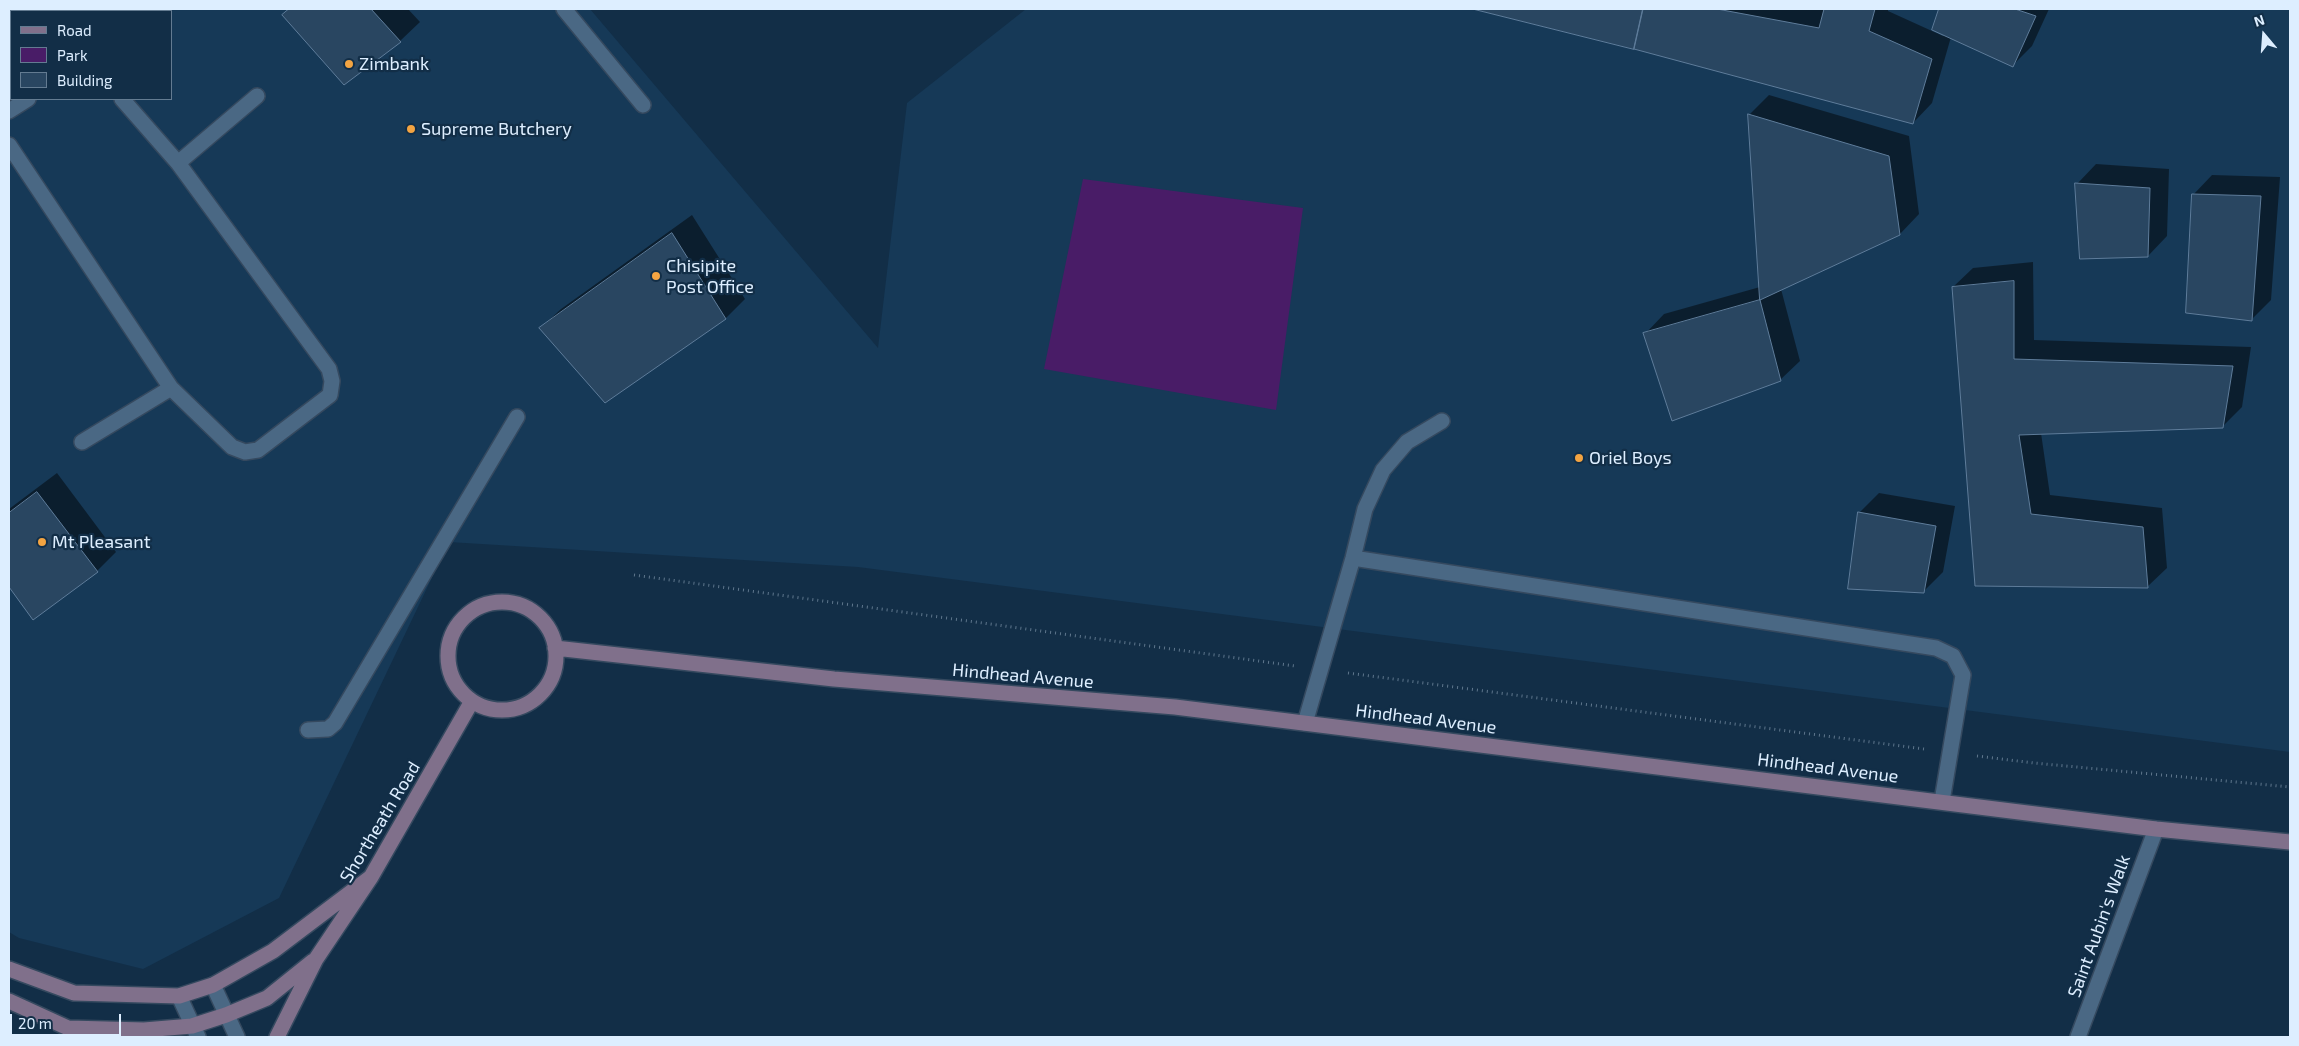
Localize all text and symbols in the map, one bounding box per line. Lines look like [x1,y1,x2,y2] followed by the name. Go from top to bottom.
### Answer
[10,10,172,100] legend
[2239,10,2289,60] north arrow
[2252,11,2267,30] text: N
[57,21,92,39] text: Road
[57,46,88,64] text: Park
[359,53,429,75] place label: Zimbank
[343,58,355,70] marker: Zimbank
[57,71,112,89] text: Building
[421,118,572,140] place label: Supreme Butchery
[405,123,417,135] marker: Supreme Butchery
[666,255,754,298] place label: Chisipite Post Office
[650,270,662,282] marker: Chisipite Post Office
[1589,447,1672,469] place label: Oriel Boys
[1573,452,1585,464] marker: Oriel Boys
[52,531,151,553] place label: Mt Pleasant
[36,536,48,548] marker: Mt Pleasant
[951,659,1095,693] street label: Hindhead Avenue
[1354,700,1498,738] street label: Hindhead Avenue
[1756,749,1900,787] street label: Hindhead Avenue
[335,757,425,887] street label: Shortheath Road
[2063,852,2135,1000] street label: Saint Aubin's Walk
[12,1004,124,1036] scale bar
[18,1014,52,1032] text: 20 m

